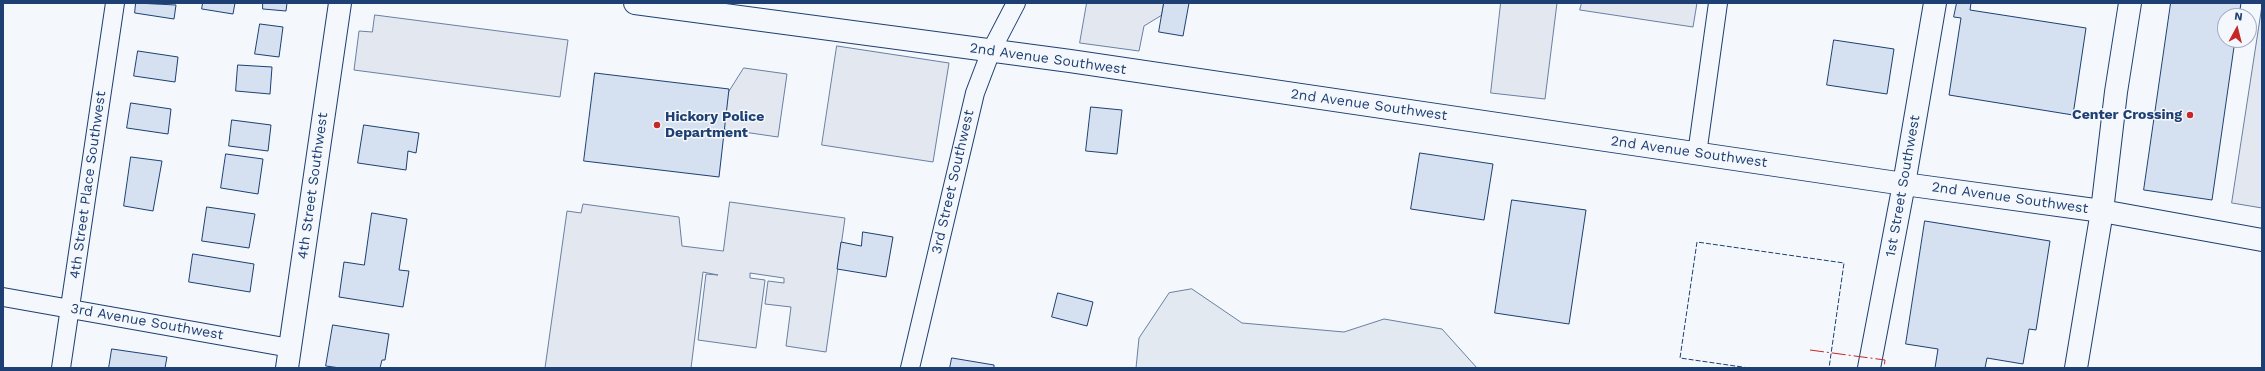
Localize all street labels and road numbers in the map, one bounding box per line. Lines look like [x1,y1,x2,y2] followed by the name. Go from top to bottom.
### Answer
[969,40,1127,78] street label: 2nd Avenue Southwest
[1290,86,1448,124] street label: 2nd Avenue Southwest
[66,90,110,280] street label: 4th Street Place Southwest
[928,108,978,256] street label: 3rd Street Southwest
[294,112,332,260] street label: 4th Street Southwest
[1882,114,1924,258] street label: 1st Street Southwest
[1610,133,1768,171] street label: 2nd Avenue Southwest
[1931,179,2089,217] street label: 2nd Avenue Southwest
[69,300,225,344] street label: 3rd Avenue Southwest

